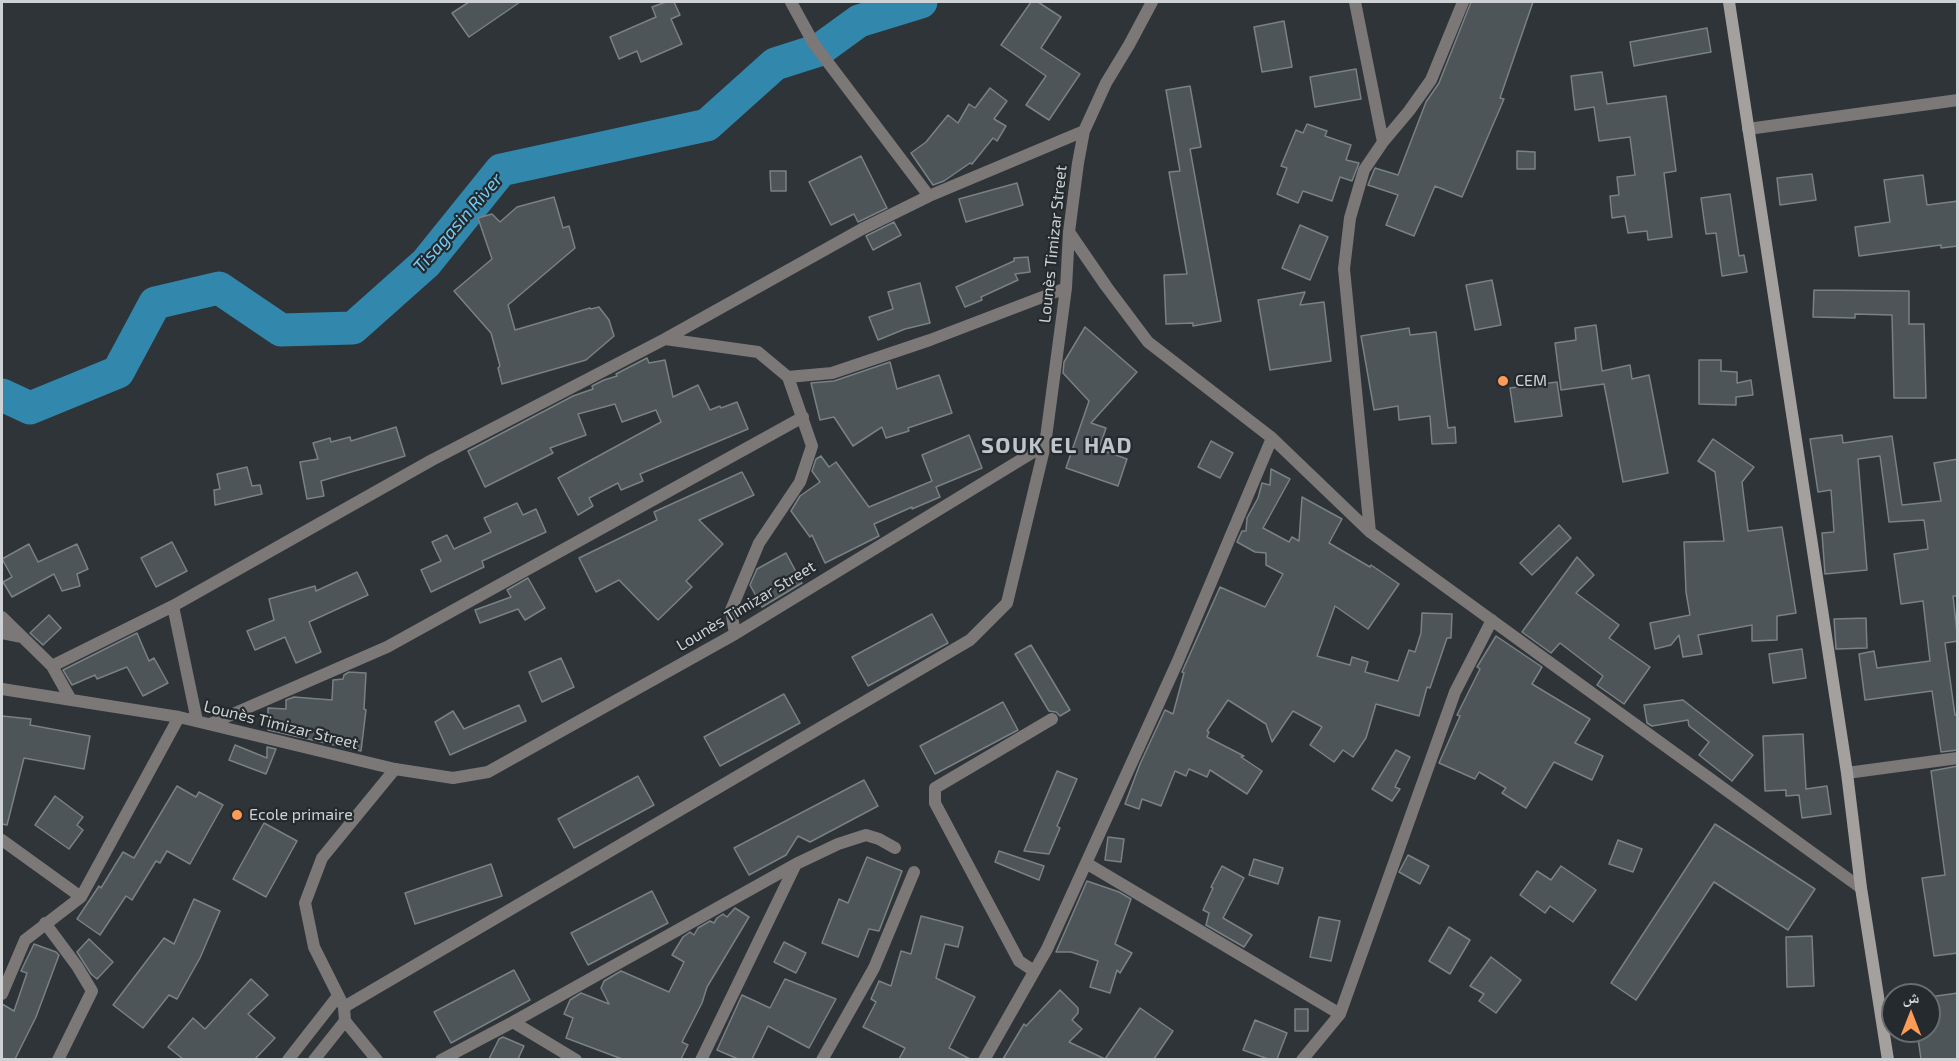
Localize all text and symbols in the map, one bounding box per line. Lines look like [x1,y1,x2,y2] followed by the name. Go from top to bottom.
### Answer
[1035,164,1071,324] street label: Lounès Timizar Street
[409,169,507,277] water label: Tisagasin River
[1515,371,1547,391] place label: CEM
[1496,374,1510,388] marker: CEM
[981,433,1133,459] district label: SOUK EL HAD
[673,557,819,655] street label: Lounès Timizar Street
[202,696,360,754] street label: Lounès Timizar Street
[249,805,353,825] place label: Ecole primaire
[230,808,244,822] marker: Ecole primaire
[1881,983,1941,1043] north arrow
[1903,987,1919,1006] text: ش

